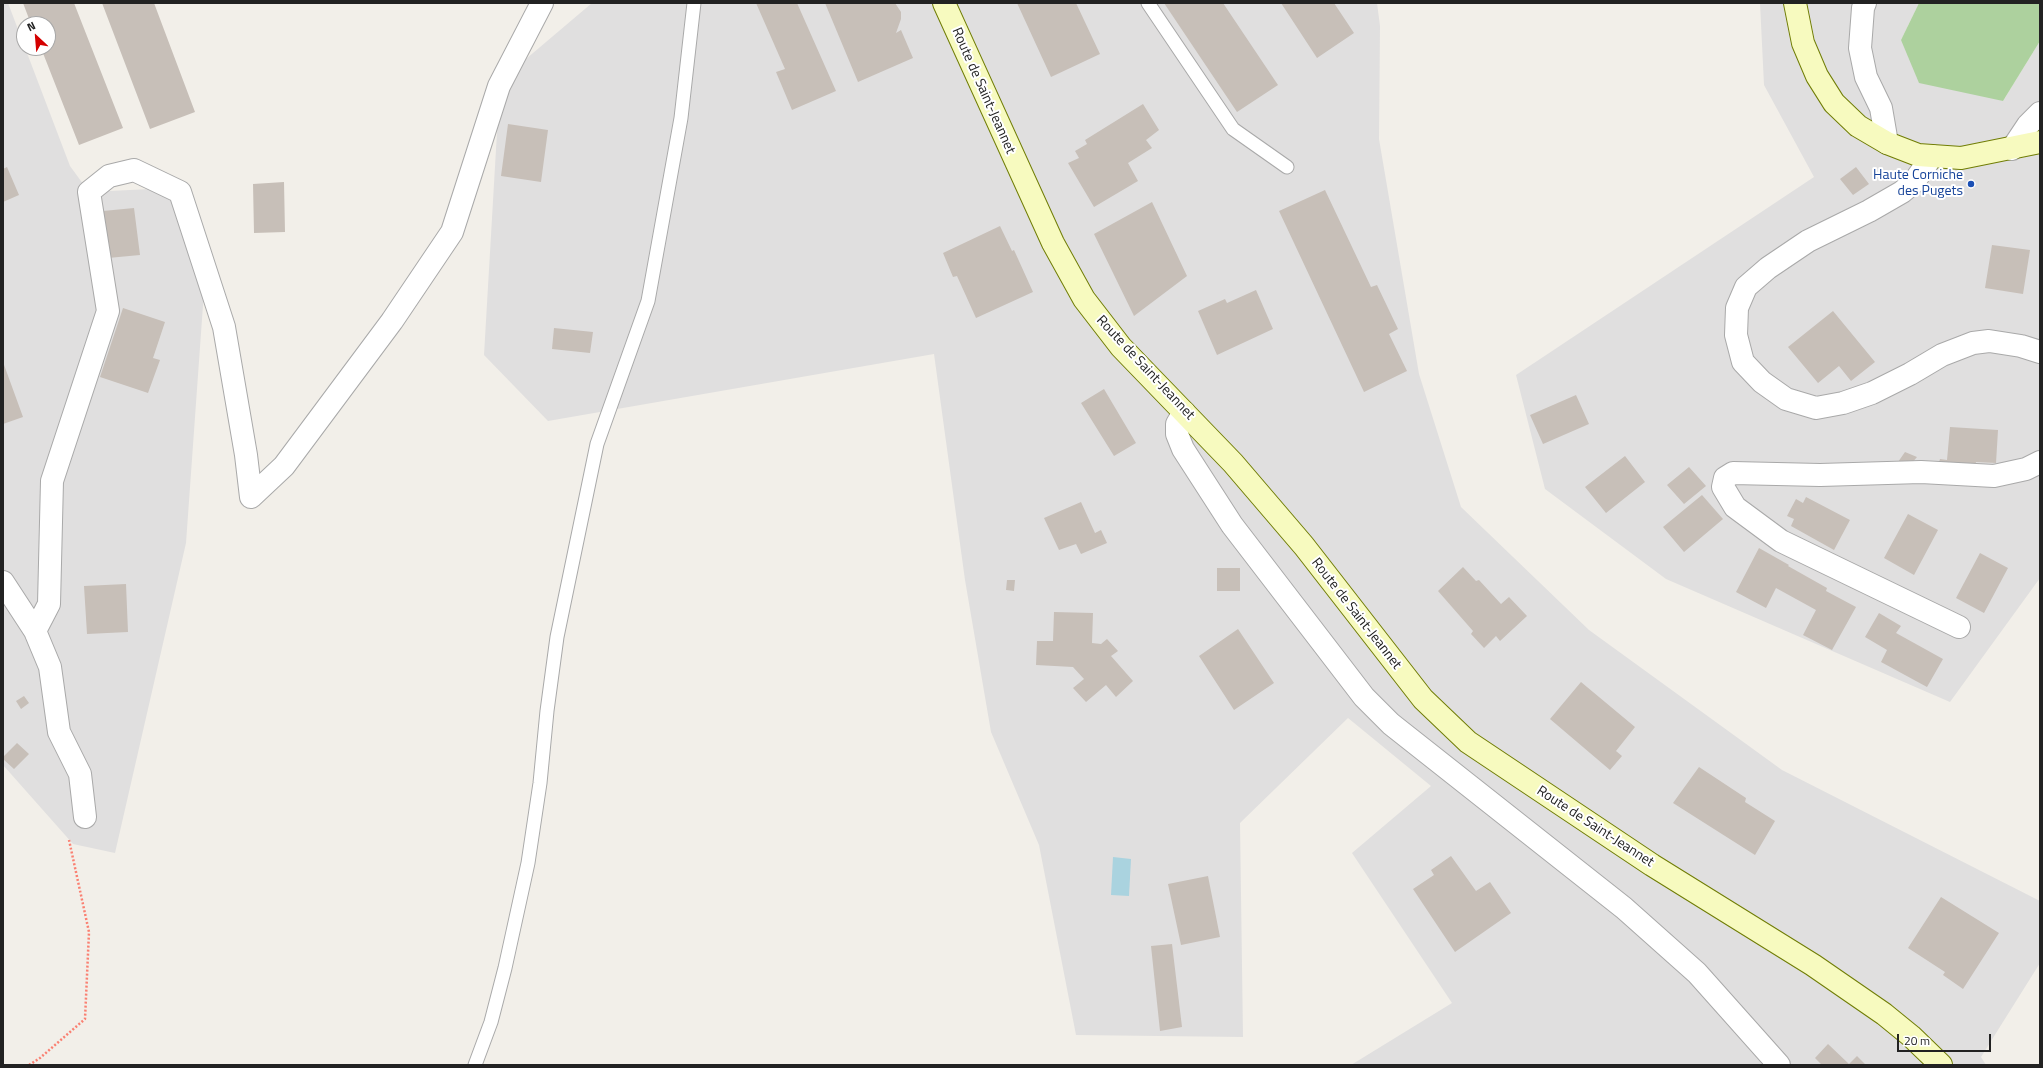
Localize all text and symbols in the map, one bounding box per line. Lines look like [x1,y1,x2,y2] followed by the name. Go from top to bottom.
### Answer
[16,16,56,56] north arrow
[24,17,38,35] text: N
[948,25,1018,157] street label: Route de Saint-Jeannet
[1873,168,1963,200] place label: Haute Corniche des Pugets
[1966,179,1976,189] marker: Haute Corniche des Pugets
[1092,312,1198,424] street label: Route de Saint-Jeannet
[1307,555,1405,673] street label: Route de Saint-Jeannet
[1533,783,1657,871] street label: Route de Saint-Jeannet
[1899,1026,1993,1052] scale bar
[1904,1031,1930,1050] text: 20 m

